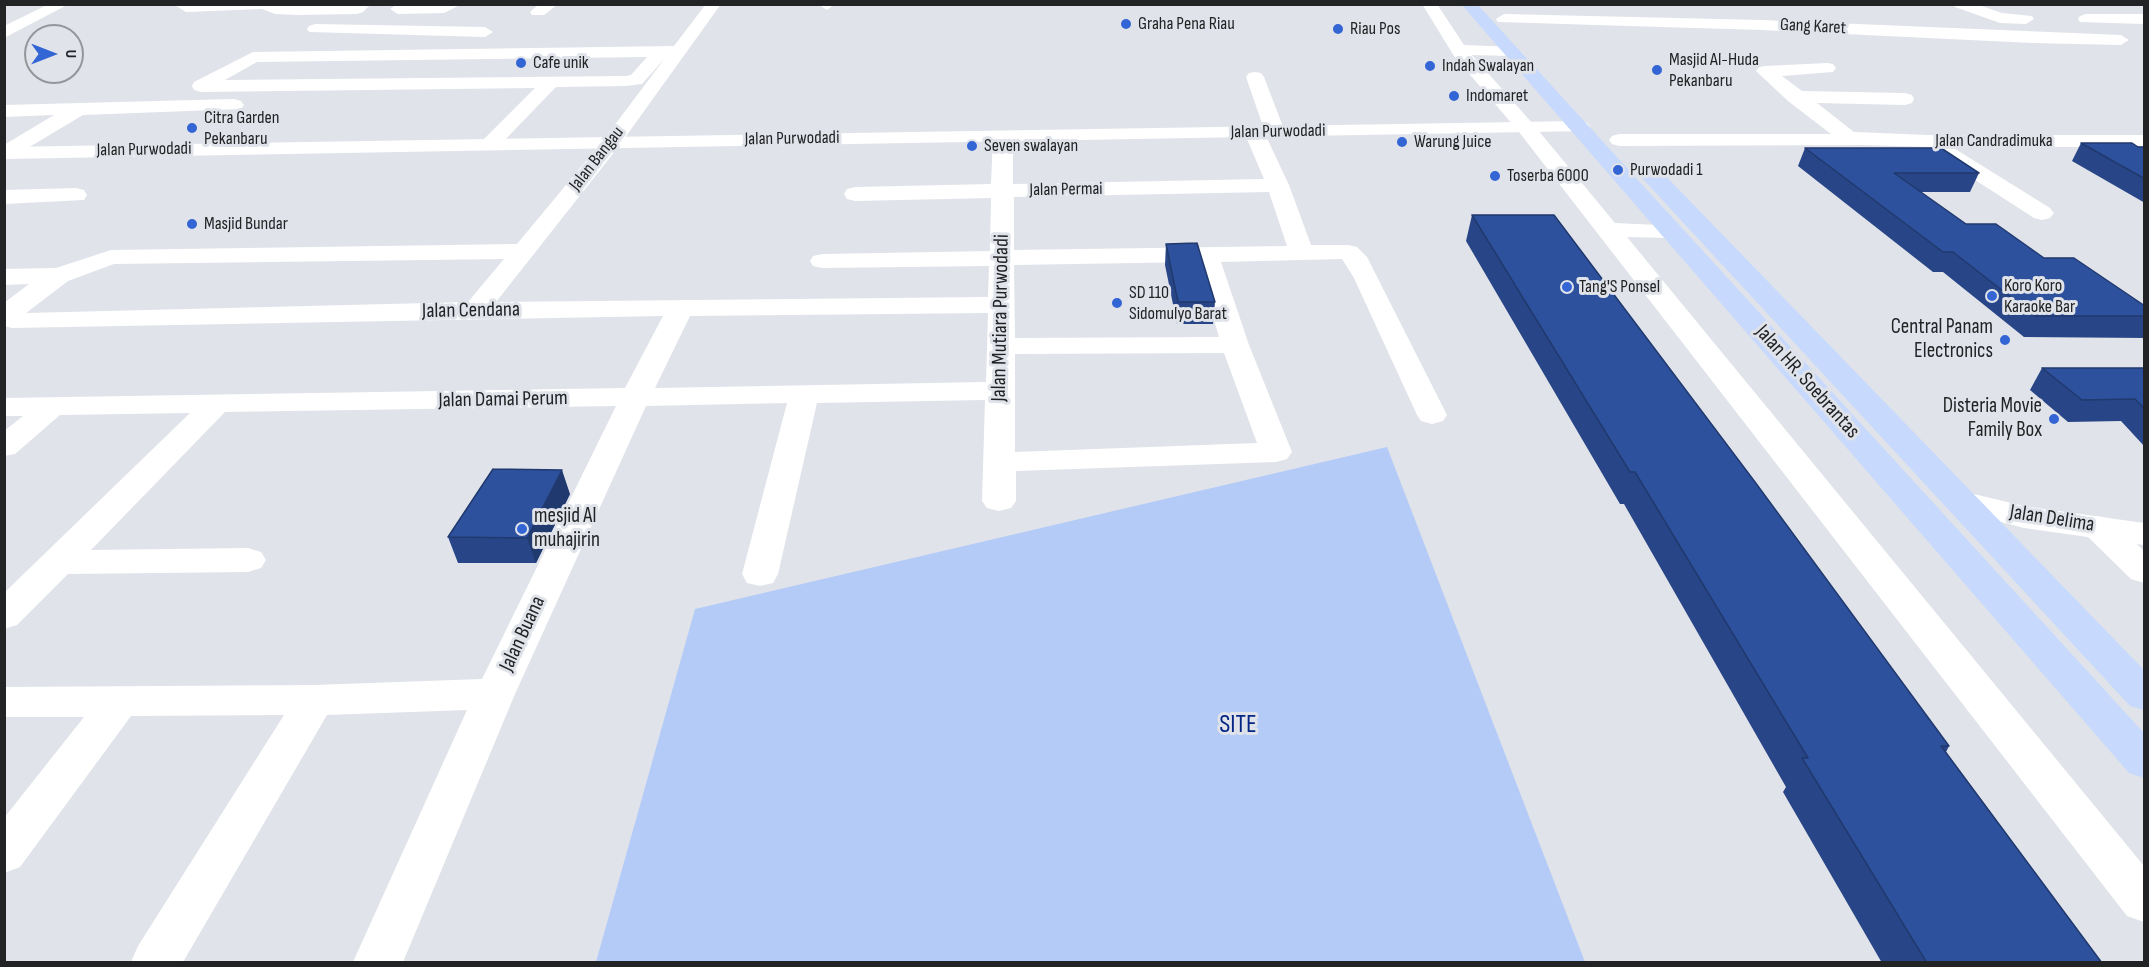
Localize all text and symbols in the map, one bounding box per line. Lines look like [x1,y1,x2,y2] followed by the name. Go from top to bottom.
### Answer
[1138,13,1235,35] place label: Graha Pena Riau
[1779,14,1847,40] street label: Gang Karet
[1119,17,1133,31] marker: Graha Pena Riau
[1350,18,1401,40] place label: Riau Pos
[1331,22,1345,36] marker: Riau Pos
[24,24,84,84] north arrow
[1669,49,1759,92] place label: Masjid Al-Huda Pekanbaru
[61,50,80,58] text: U
[533,52,589,74] place label: Cafe unik
[1442,55,1534,77] place label: Indah Swalayan
[514,56,528,70] marker: Cafe unik
[1423,59,1437,73] marker: Indah Swalayan
[1650,63,1664,77] marker: Masjid Al-Huda Pekanbaru
[1466,85,1528,107] place label: Indomaret
[1447,89,1461,103] marker: Indomaret
[204,107,279,150] place label: Citra Garden Pekanbaru
[1230,120,1326,144] street label: Jalan Purwodadi
[185,121,199,135] marker: Citra Garden Pekanbaru
[565,123,629,195] street label: Jalan Bangau
[744,127,840,151] street label: Jalan Purwodadi
[1935,130,2053,152] street label: Jalan Candradimuka
[1414,131,1492,153] place label: Warung Juice
[984,135,1078,157] place label: Seven swalayan
[1395,135,1409,149] marker: Warung Juice
[96,138,192,162] street label: Jalan Purwodadi
[965,139,979,153] marker: Seven swalayan
[1630,159,1703,181] place label: Purwodadi 1
[1611,163,1625,177] marker: Purwodadi 1
[1507,165,1589,187] place label: Toserba 6000
[1488,169,1502,183] marker: Toserba 6000
[1029,179,1103,201] street label: Jalan Permai
[204,213,288,235] place label: Masjid Bundar
[185,217,199,231] marker: Masjid Bundar
[987,234,1015,402] street label: Jalan Mutiara Purwodadi
[2004,275,2075,318] place label: Koro Koro Karaoke Bar
[1579,276,1660,298] place label: Tang'S Ponsel
[1560,280,1574,294] marker: Tang'S Ponsel
[1129,282,1227,324] place label: SD 110 Sidomulyo Barat
[1985,289,1999,303] marker: Koro Koro Karaoke Bar
[1110,296,1124,310] marker: SD 110 Sidomulyo Barat
[422,298,520,324] street label: Jalan Cendana
[1891,315,1993,365] place label: Central Panam Electronics
[1749,320,1865,444] street label: Jalan HR. Soebrantas
[1998,333,2012,347] marker: Central Panam Electronics
[438,386,568,414] street label: Jalan Damai Perum
[1943,394,2042,444] place label: Disteria Movie Family Box
[2047,412,2061,426] marker: Disteria Movie Family Box
[2008,500,2096,538] street label: Jalan Delima
[534,504,600,554] place label: mesjid Al muhajirin
[515,522,529,536] marker: mesjid Al muhajirin
[495,592,551,676] street label: Jalan Buana
[1219,709,1257,741] park label: SITE

